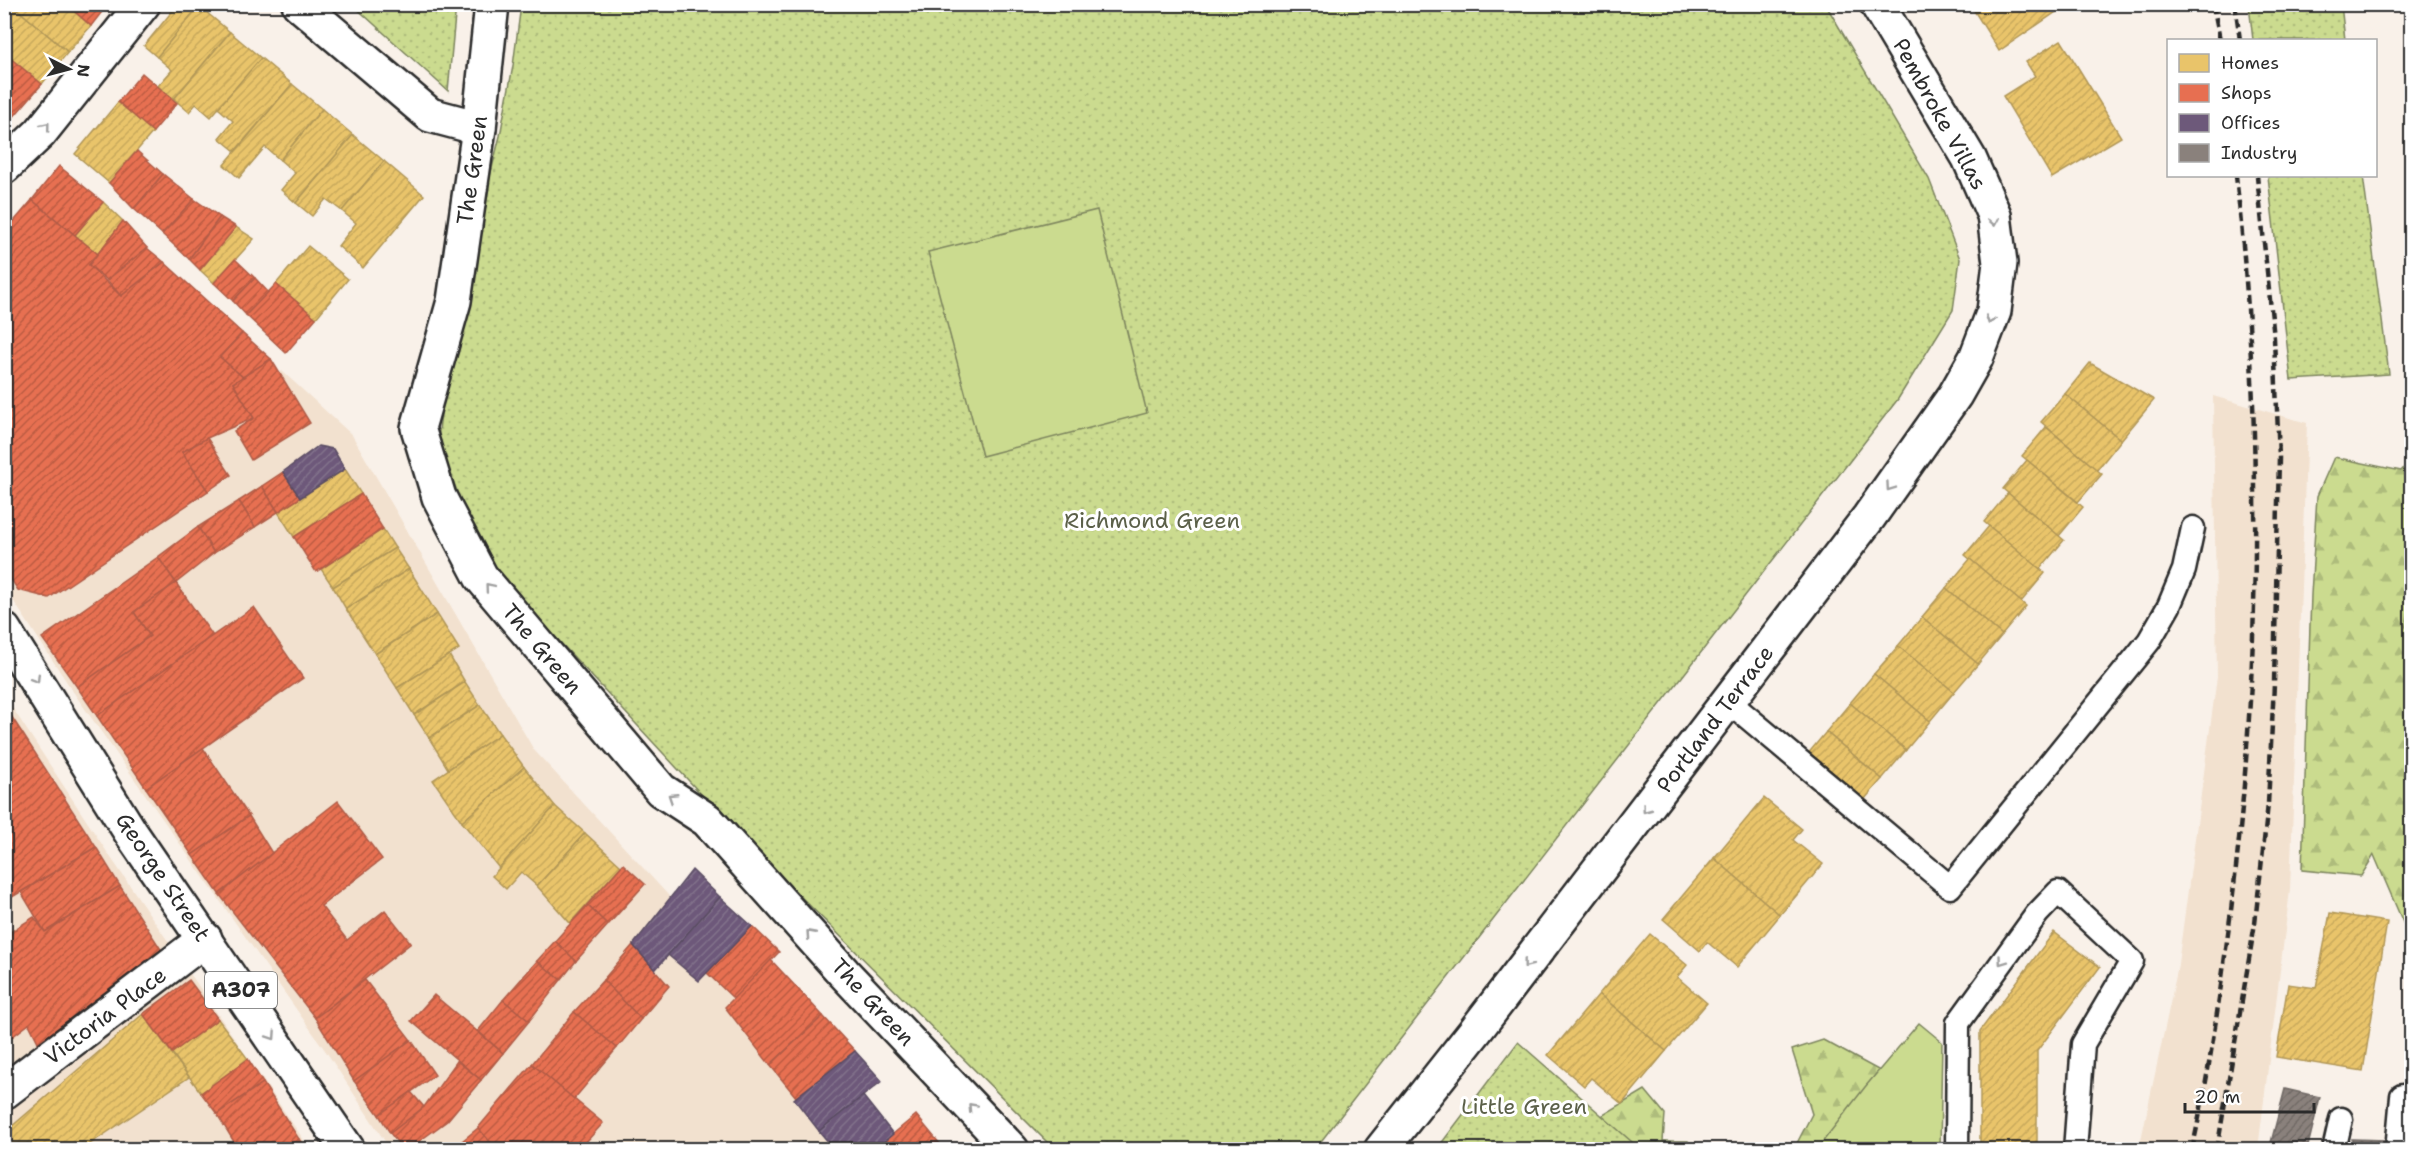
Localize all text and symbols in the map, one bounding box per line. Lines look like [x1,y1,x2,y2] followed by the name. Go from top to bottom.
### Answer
[1886,33,1994,195] street label: Pembroke Villas
[39,39,99,99] north arrow
[2167,39,2377,177] legend
[2221,51,2279,75] text: Homes
[72,63,95,78] text: N
[2221,81,2272,105] text: Shops
[2221,111,2280,135] text: Offices
[450,114,494,226] street label: The Green
[39,122,50,133] one-way arrow
[2221,141,2297,165] text: Industry
[1987,216,2000,226] one-way arrow
[1985,314,1998,325] one-way arrow
[1886,480,1897,491] one-way arrow
[1064,506,1240,535] park label: Richmond Green
[485,583,496,594] one-way arrow
[496,598,588,700] street label: The Green
[1650,639,1780,799] street label: Portland Terrace
[28,673,39,684] one-way arrow
[668,793,679,804] one-way arrow
[1642,803,1653,814] one-way arrow
[109,807,217,947] street label: George Street
[806,930,817,941] one-way arrow
[825,952,921,1052] street label: The Green
[1999,955,2010,966] one-way arrow
[1523,957,1534,968] one-way arrow
[38,960,172,1072] street label: Victoria Place
[205,972,277,1008] road number: A307
[265,1029,276,1040] one-way arrow
[2185,1076,2314,1114] scale bar
[2194,1085,2240,1109] text: 20 m
[1461,1092,1587,1121] park label: Little Green
[968,1103,979,1114] one-way arrow

